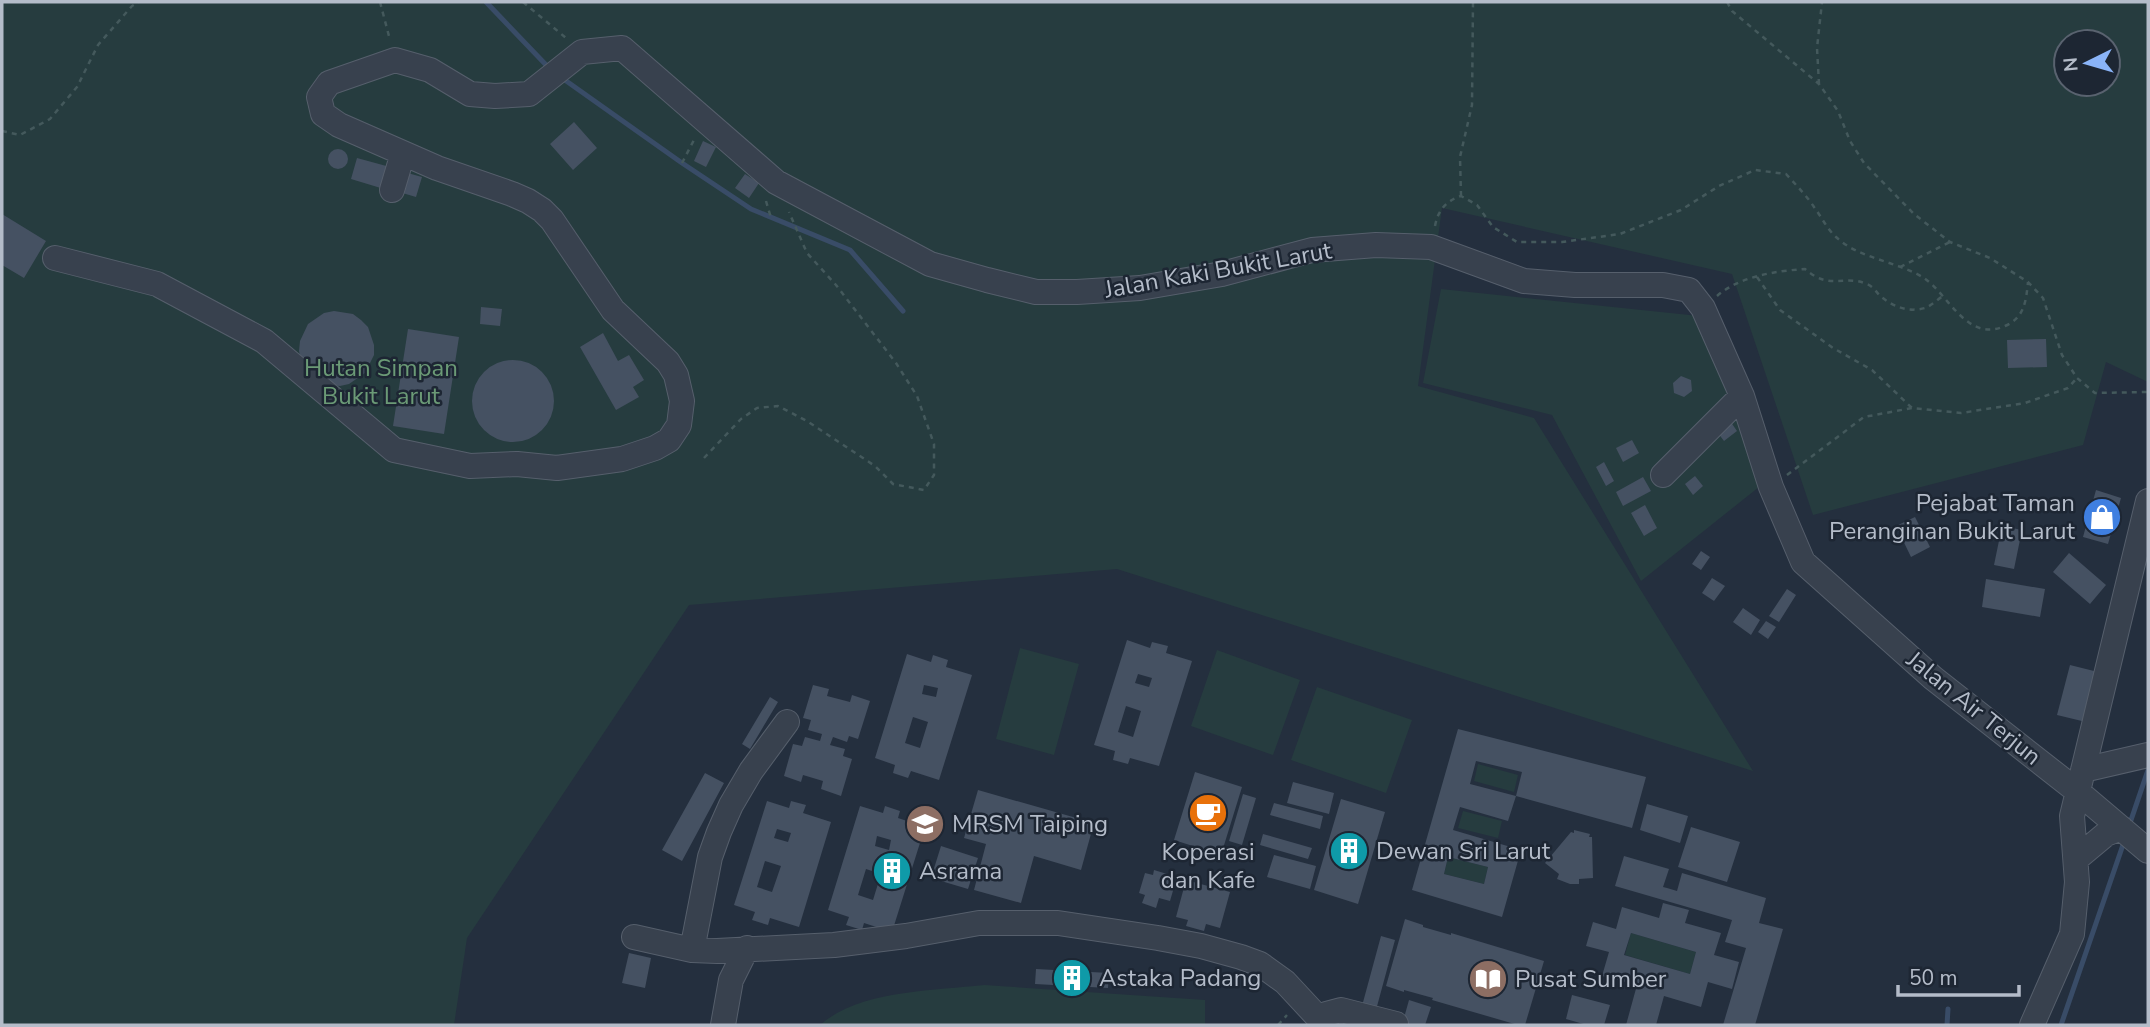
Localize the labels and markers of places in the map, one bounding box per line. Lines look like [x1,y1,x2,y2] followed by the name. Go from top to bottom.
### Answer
[1829,487,2076,547] place label: Pejabat Taman Peranginan Bukit Larut
[2081,496,2123,538] shop icon: Pejabat Taman Peranginan Bukit Larut
[1187,792,1229,834] cafe icon: Koperasi dan Kafe
[904,803,946,845] school or university icon: MRSM Taiping
[952,808,1108,840] place label: MRSM Taiping
[1328,830,1370,872] building icon: Dewan Sri Larut
[1376,835,1551,867] place label: Dewan Sri Larut
[1161,836,1255,896] place label: Koperasi dan Kafe
[871,850,913,892] building icon: Asrama
[919,855,1002,887] place label: Asrama
[1051,957,1093,999] building icon: Astaka Padang
[1467,958,1509,1000] library icon: Pusat Sumber
[1099,962,1261,994] place label: Astaka Padang
[1515,963,1667,995] place label: Pusat Sumber

